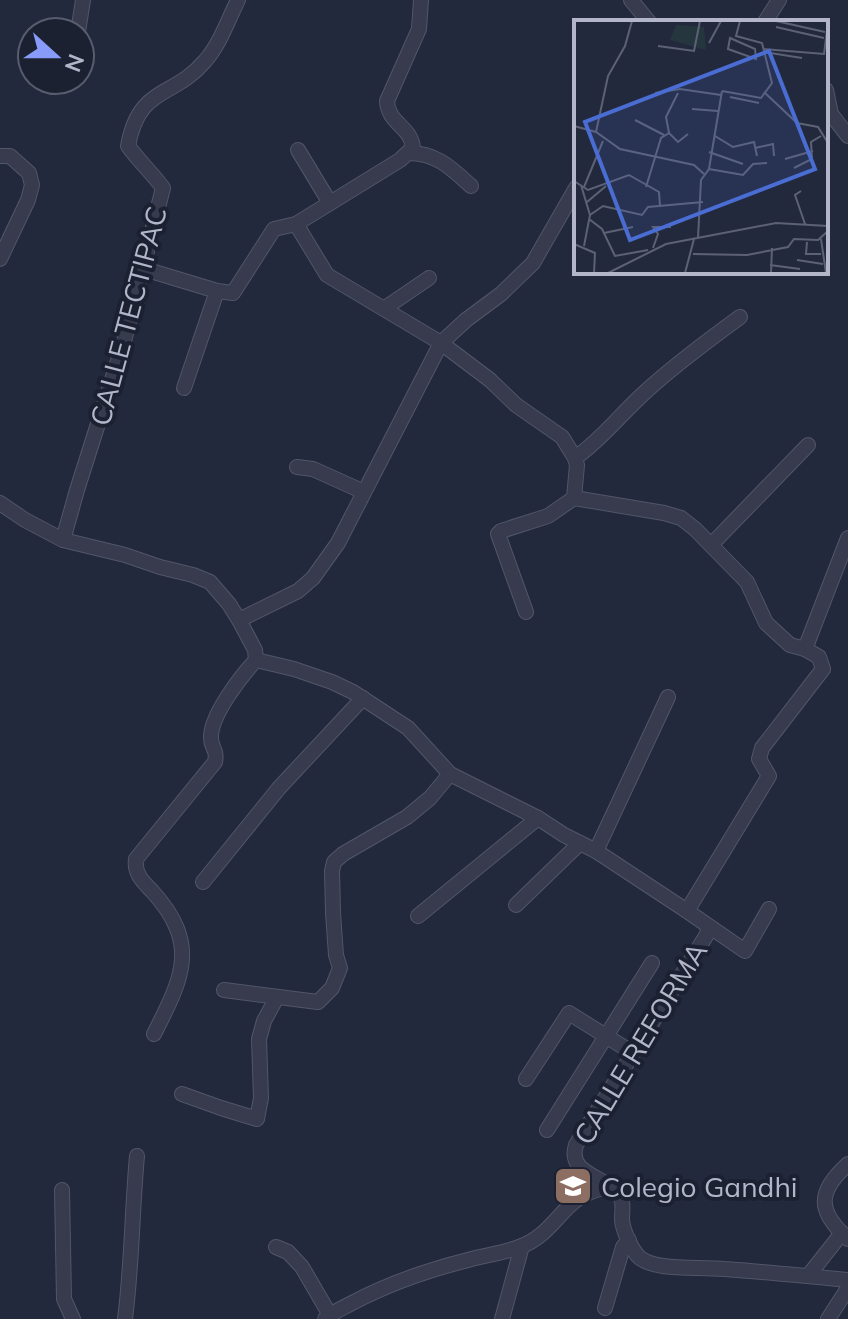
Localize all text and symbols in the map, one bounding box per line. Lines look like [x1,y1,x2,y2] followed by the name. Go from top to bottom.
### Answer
[16,16,96,96] north arrow
[574,20,828,274] inset map
[59,50,91,76] text: N
[82,203,174,429] street label: CALLE TECTIPAC
[566,935,715,1151] street label: CALLE REFORMA
[552,1165,594,1207] school or university icon: Colegio Gandhi
[601,1169,797,1204] place label: Colegio Gandhi

